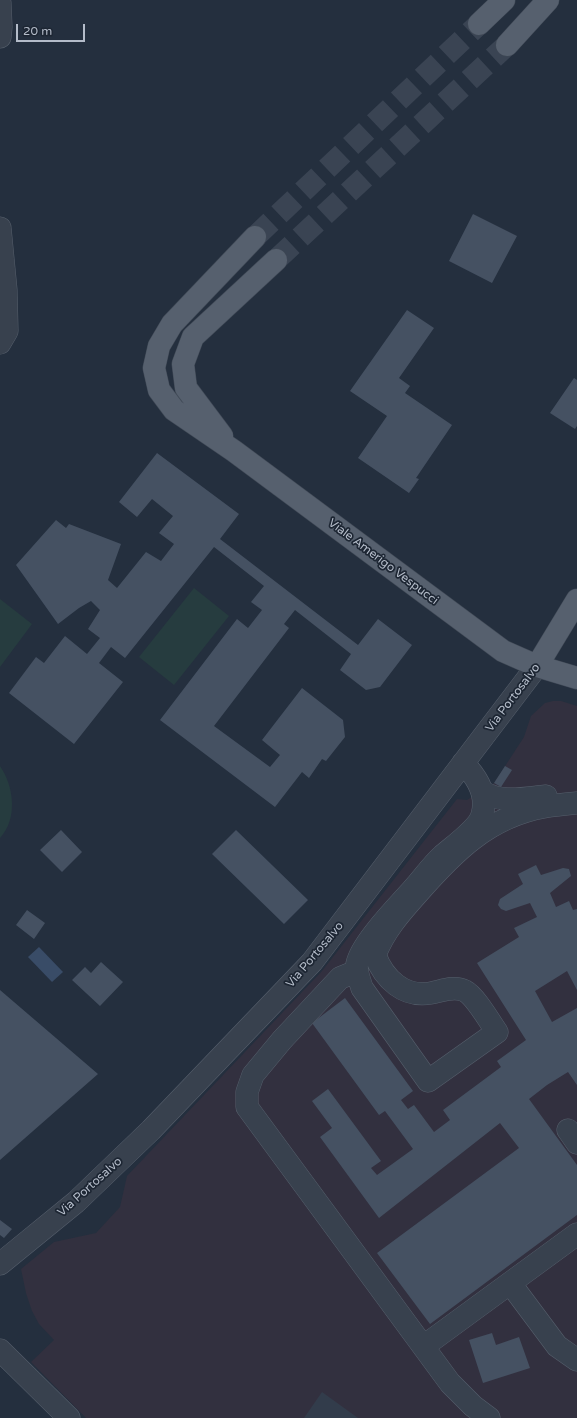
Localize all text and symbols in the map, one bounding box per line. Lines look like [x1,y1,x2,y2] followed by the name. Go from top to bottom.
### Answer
[18,16,87,42] scale bar
[23,24,52,38] text: 20 m
[325,516,441,608] street label: Viale Amerigo Vespucci
[483,661,543,735] street label: Via Portosalvo
[283,919,347,991] street label: Via Portosalvo
[55,1154,125,1220] street label: Via Portosalvo

